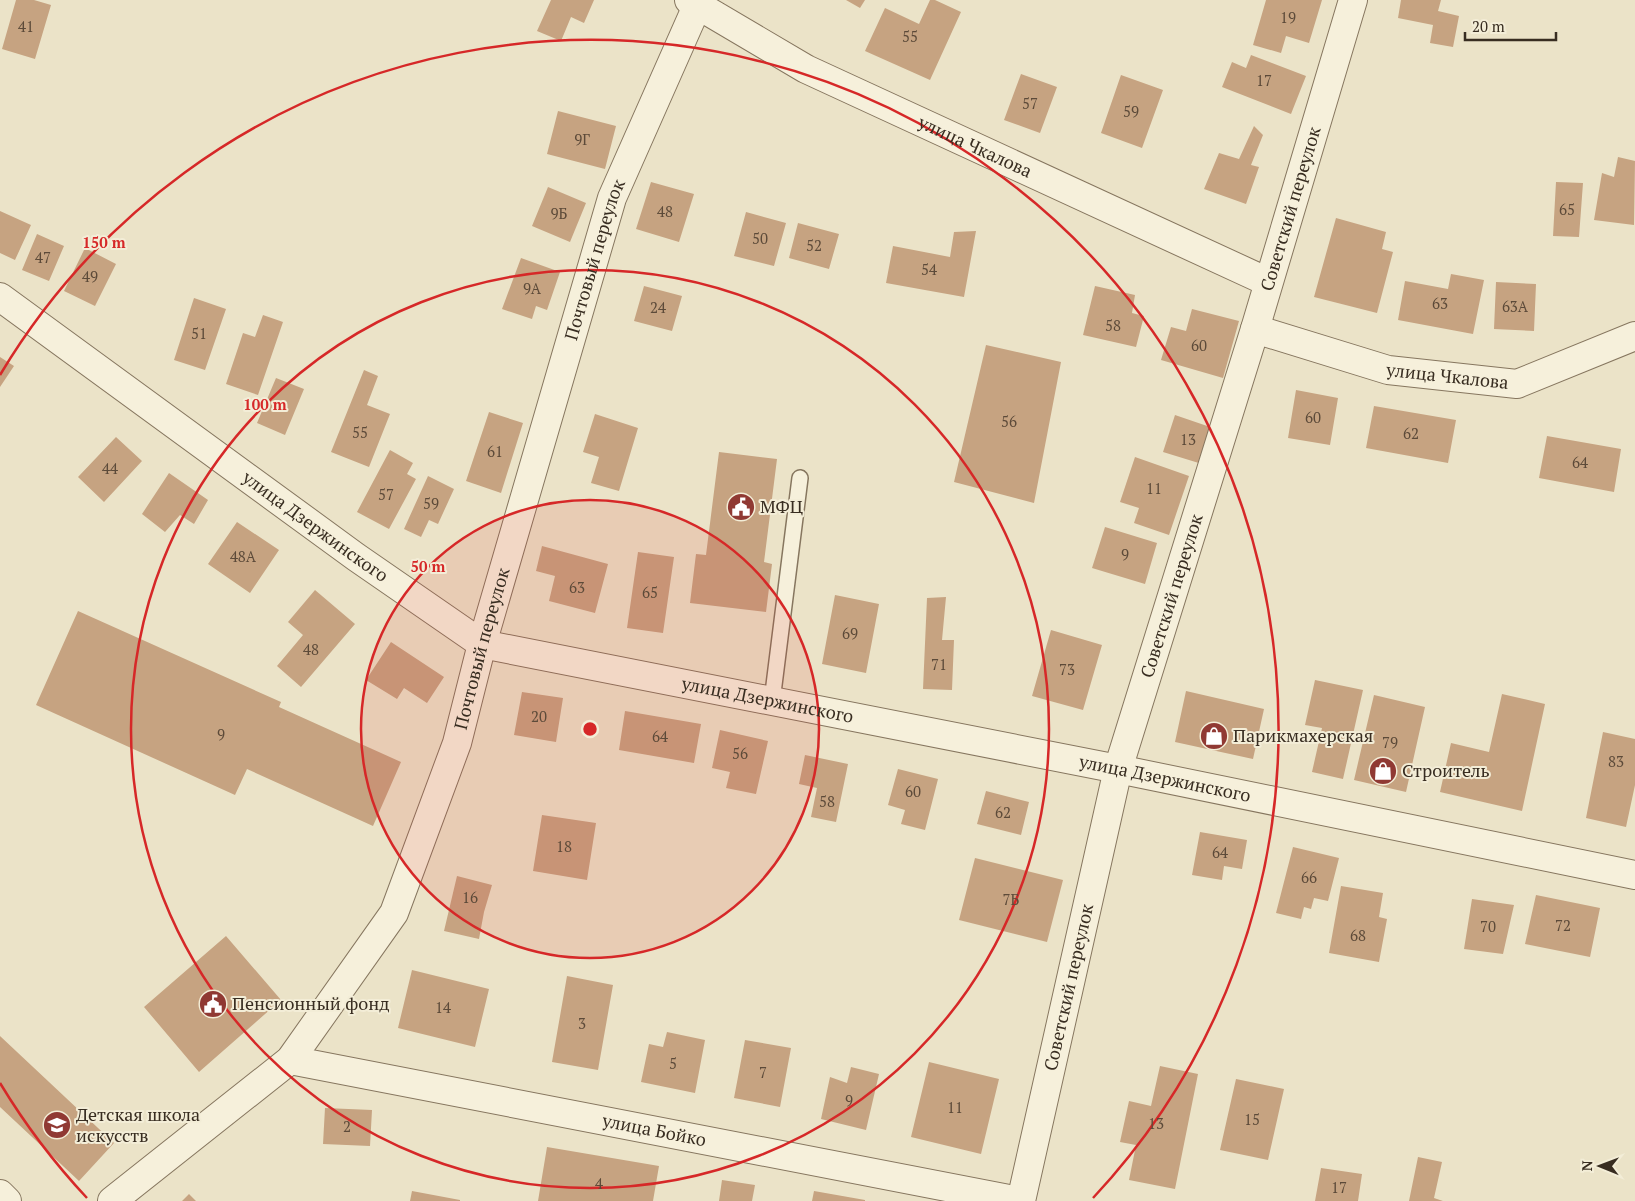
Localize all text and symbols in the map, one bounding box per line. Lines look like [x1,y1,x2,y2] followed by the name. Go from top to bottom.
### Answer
[1280,7,1296,27] house number: 19
[1465,10,1556,42] scale bar
[18,16,34,36] house number: 41
[1472,16,1505,36] text: 20 m
[902,26,918,46] house number: 55
[1256,70,1272,90] house number: 17
[1022,93,1038,113] house number: 57
[1123,101,1139,121] house number: 59
[914,109,1036,183] street label: улица Чкалова
[1254,123,1326,294] street label: Советский переулок
[574,129,590,149] house number: 9Г
[558,175,630,343] street label: Почтовый переулок
[1559,199,1575,219] house number: 65
[657,201,673,221] house number: 48
[551,203,568,223] house number: 9Б
[752,228,768,248] house number: 50
[82,232,126,252] text: 150 m
[806,235,822,255] house number: 52
[35,247,51,267] house number: 47
[921,259,937,279] house number: 54
[82,266,98,286] house number: 49
[523,278,542,298] house number: 9А
[1432,293,1448,313] house number: 63
[1502,296,1529,316] house number: 63А
[650,297,666,317] house number: 24
[1105,315,1121,335] house number: 58
[191,323,207,343] house number: 51
[1191,335,1207,355] house number: 60
[1384,357,1510,394] street label: улица Чкалова
[243,394,287,414] text: 100 m
[1305,407,1321,427] house number: 60
[1001,411,1017,431] house number: 56
[352,422,368,442] house number: 55
[1403,423,1419,443] house number: 62
[1180,429,1196,449] house number: 13
[487,441,503,461] house number: 61
[1572,452,1588,472] house number: 64
[102,458,118,478] house number: 44
[237,464,393,587] street label: улица Дзержинского
[1146,478,1162,498] house number: 11
[378,484,394,504] house number: 57
[726,492,756,522] public building icon: МФЦ
[423,493,439,513] house number: 59
[760,494,803,518] place label: МФЦ
[1134,510,1208,681] street label: Советский переулок
[1121,544,1129,564] house number: 9
[230,546,257,566] house number: 48А
[411,556,446,576] text: 50 m
[448,564,515,732] street label: Почтовый переулок
[569,577,585,597] house number: 63
[642,582,658,602] house number: 65
[842,623,858,643] house number: 69
[303,639,319,659] house number: 48
[931,654,947,674] house number: 71
[1059,659,1075,679] house number: 73
[679,670,856,728] street label: улица Дзержинского
[531,706,547,726] house number: 20
[581,720,599,738] centre of rings
[1199,721,1229,751] shop icon: Парикмахерская
[1233,723,1373,747] place label: Парикмахерская
[217,724,225,744] house number: 9
[652,726,668,746] house number: 64
[1382,732,1398,752] house number: 79
[732,743,748,763] house number: 56
[1076,748,1253,807] street label: улица Дзержинского
[1608,751,1624,771] house number: 83
[1368,756,1398,786] shop icon: Строитель
[1402,758,1490,782] place label: Строитель
[905,781,921,801] house number: 60
[819,791,835,811] house number: 58
[995,802,1011,822] house number: 62
[556,836,572,856] house number: 18
[1212,842,1228,862] house number: 64
[1301,867,1317,887] house number: 66
[462,887,478,907] house number: 16
[1003,889,1020,909] house number: 7Б
[1038,901,1098,1073] street label: Советский переулок
[1555,915,1571,935] house number: 72
[1480,916,1496,936] house number: 70
[1350,925,1366,945] house number: 68
[198,989,228,1019] public building icon: Пенсионный фонд
[232,991,390,1015] place label: Пенсионный фонд
[435,997,451,1017] house number: 14
[578,1013,586,1033] house number: 3
[669,1053,677,1073] house number: 5
[759,1062,767,1082] house number: 7
[845,1090,853,1110] house number: 9
[947,1097,963,1117] house number: 11
[76,1102,200,1147] place label: Детская школа искусств
[599,1107,708,1151] street label: улица Бойко
[1244,1109,1260,1129] house number: 15
[42,1110,72,1140] school or university icon: Детская школа искусств
[1148,1113,1164,1133] house number: 13
[343,1116,351,1136] house number: 2
[1575,1141,1625,1191] north arrow
[1577,1160,1596,1171] text: N
[595,1173,603,1193] house number: 4
[1331,1177,1347,1197] house number: 17

